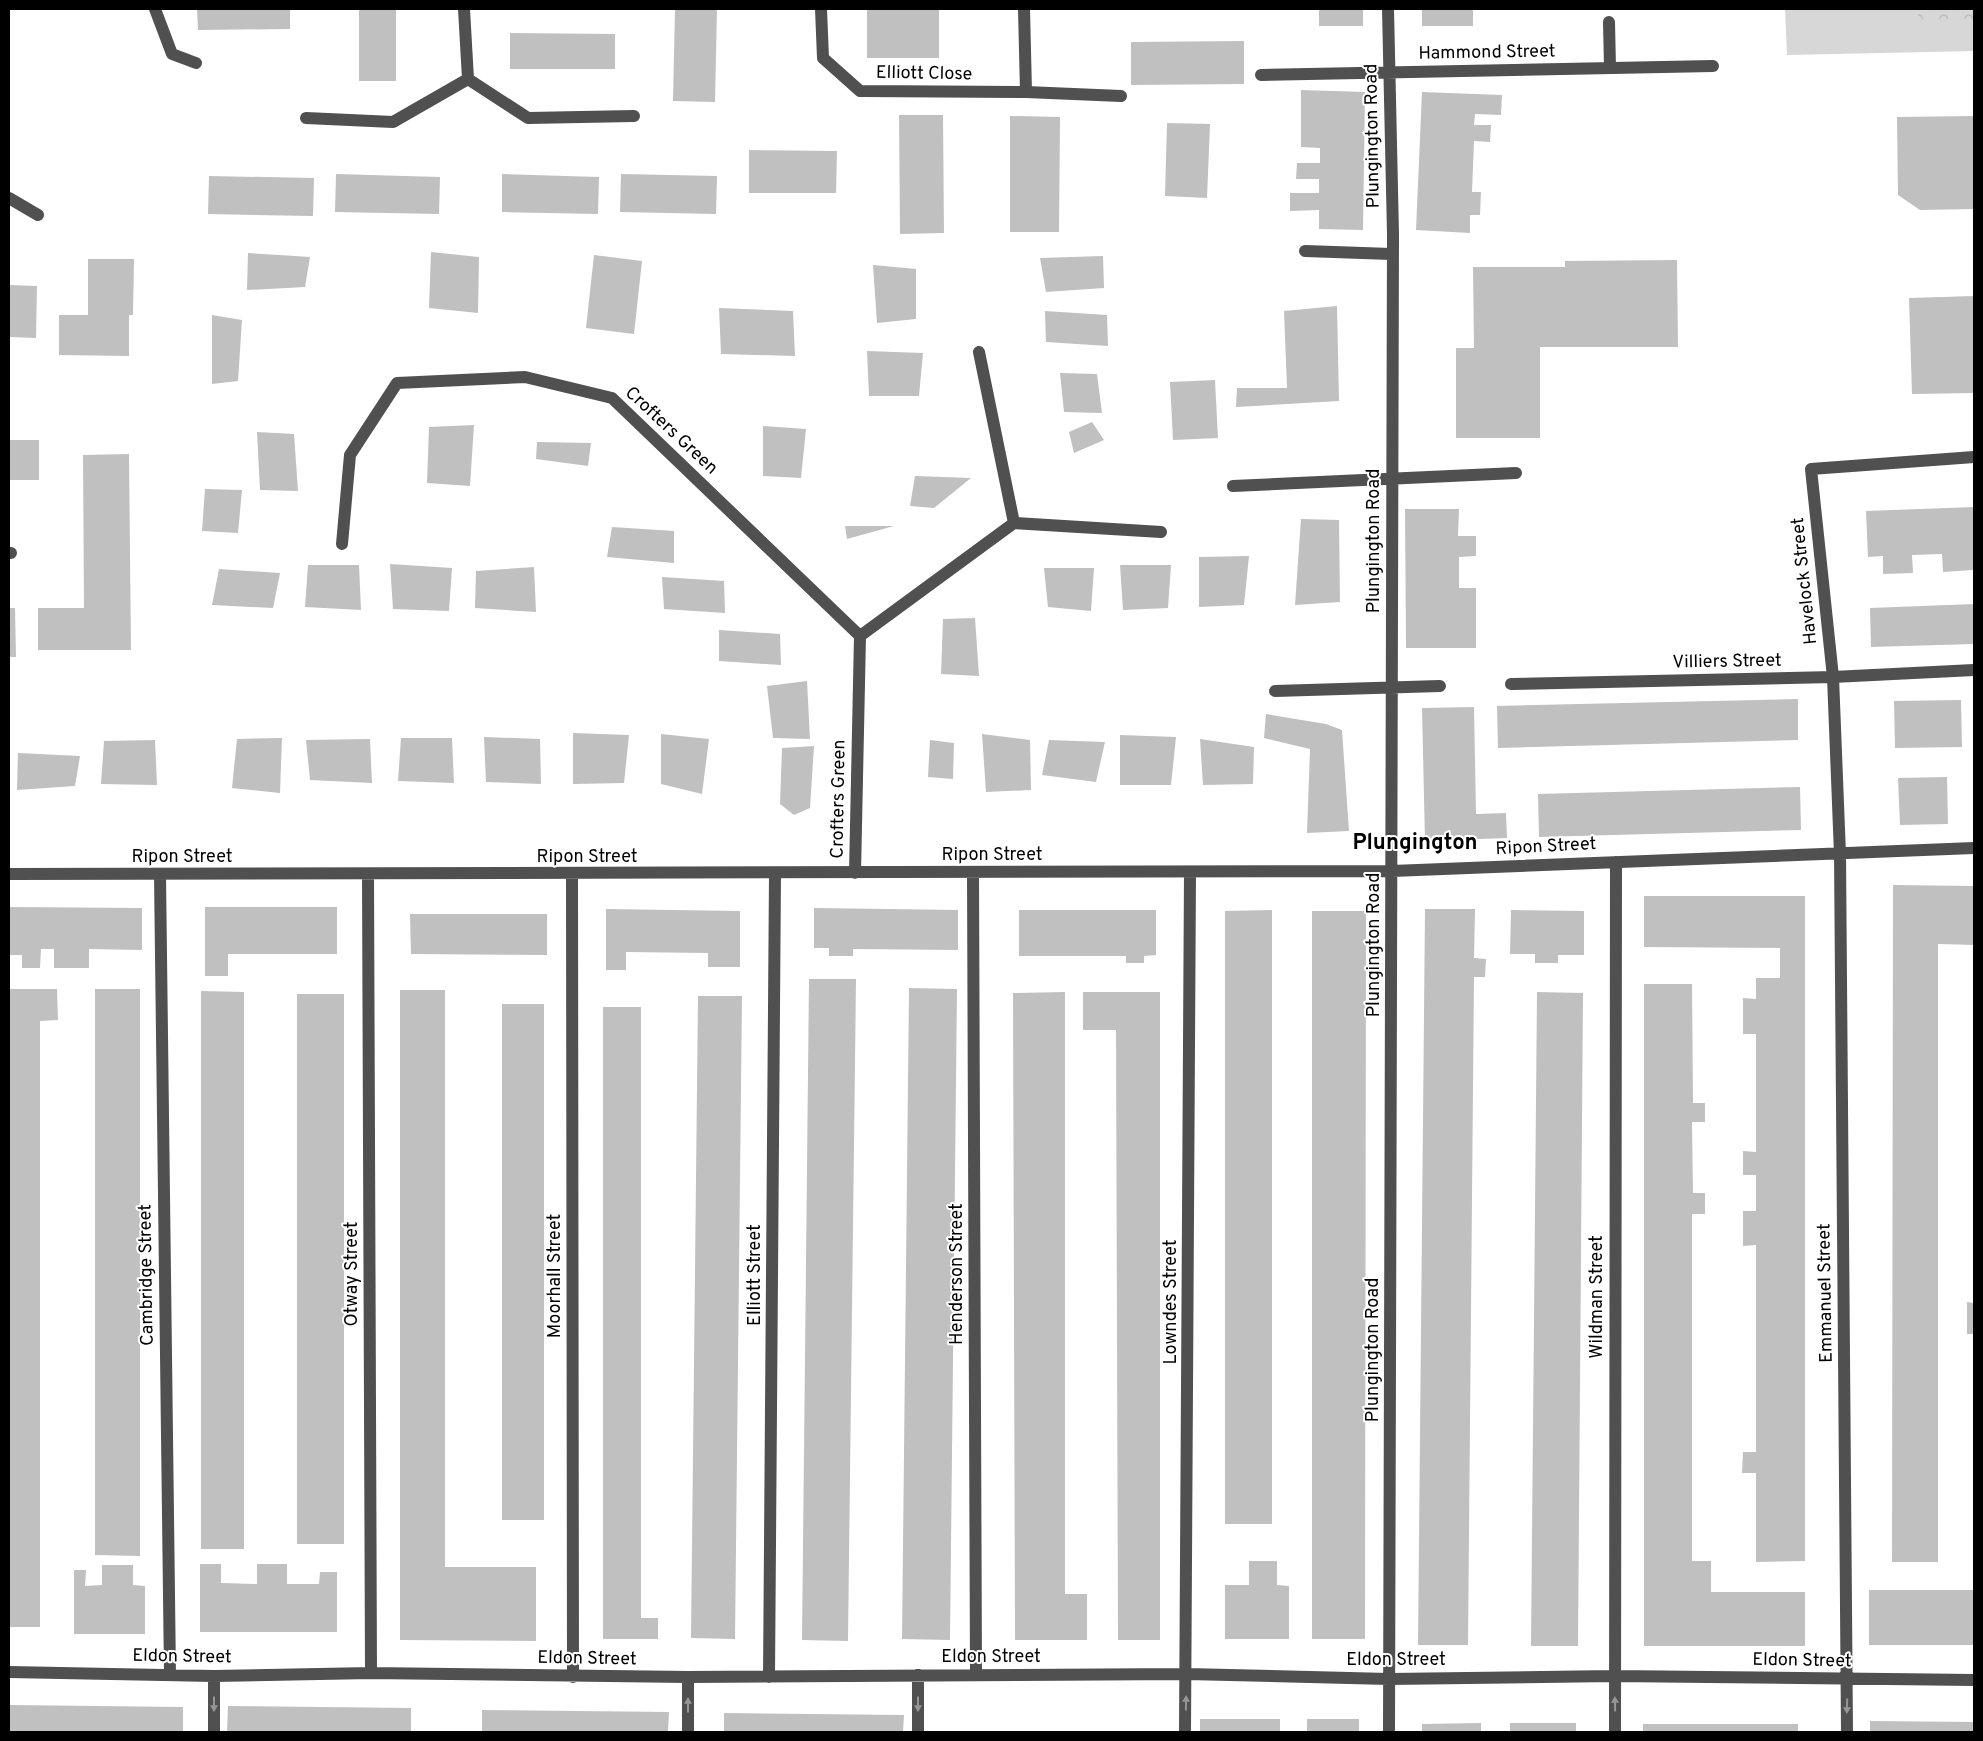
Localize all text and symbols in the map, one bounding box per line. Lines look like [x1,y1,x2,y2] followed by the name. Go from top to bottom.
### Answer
[1418,40,1556,66] street label: Hammond Street
[876,62,972,86] street label: Elliott Close
[1360,64,1386,208] street label: Plungington Road
[620,382,722,480] street label: Crofters Green
[1363,469,1386,613] street label: Plungington Road
[1787,516,1823,646] street label: Havelock Street
[1672,650,1782,674] street label: Villiers Street
[826,739,852,859] street label: Crofters Green
[1352,830,1478,857] district label: Plungington
[1495,833,1597,861] street label: Ripon Street
[942,844,1042,867] street label: Ripon Street
[132,846,232,869] street label: Ripon Street
[537,846,637,869] street label: Ripon Street
[1363,873,1386,1017] street label: Plungington Road
[946,1203,969,1345] street label: Henderson Street
[134,1204,160,1346] street label: Cambridge Street
[544,1214,567,1338] street label: Moorhall Street
[341,1221,364,1327] street label: Otway Street
[1813,1223,1839,1363] street label: Emmanuel Street
[744,1224,767,1326] street label: Elliott Street
[1586,1235,1609,1359] street label: Wildman Street
[1160,1239,1183,1365] street label: Lowndes Street
[1362,1278,1385,1422] street label: Plungington Road
[132,1645,232,1669] street label: Eldon Street
[941,1646,1041,1669] street label: Eldon Street
[537,1647,637,1671] street label: Eldon Street
[1346,1649,1446,1672] street label: Eldon Street
[1752,1649,1852,1673] street label: Eldon Street
[1182,1695,1190,1711] one-way arrow
[210,1696,218,1712] one-way arrow
[914,1696,922,1712] one-way arrow
[1610,1696,1618,1712] one-way arrow
[684,1697,692,1713] one-way arrow
[1843,1698,1851,1714] one-way arrow

